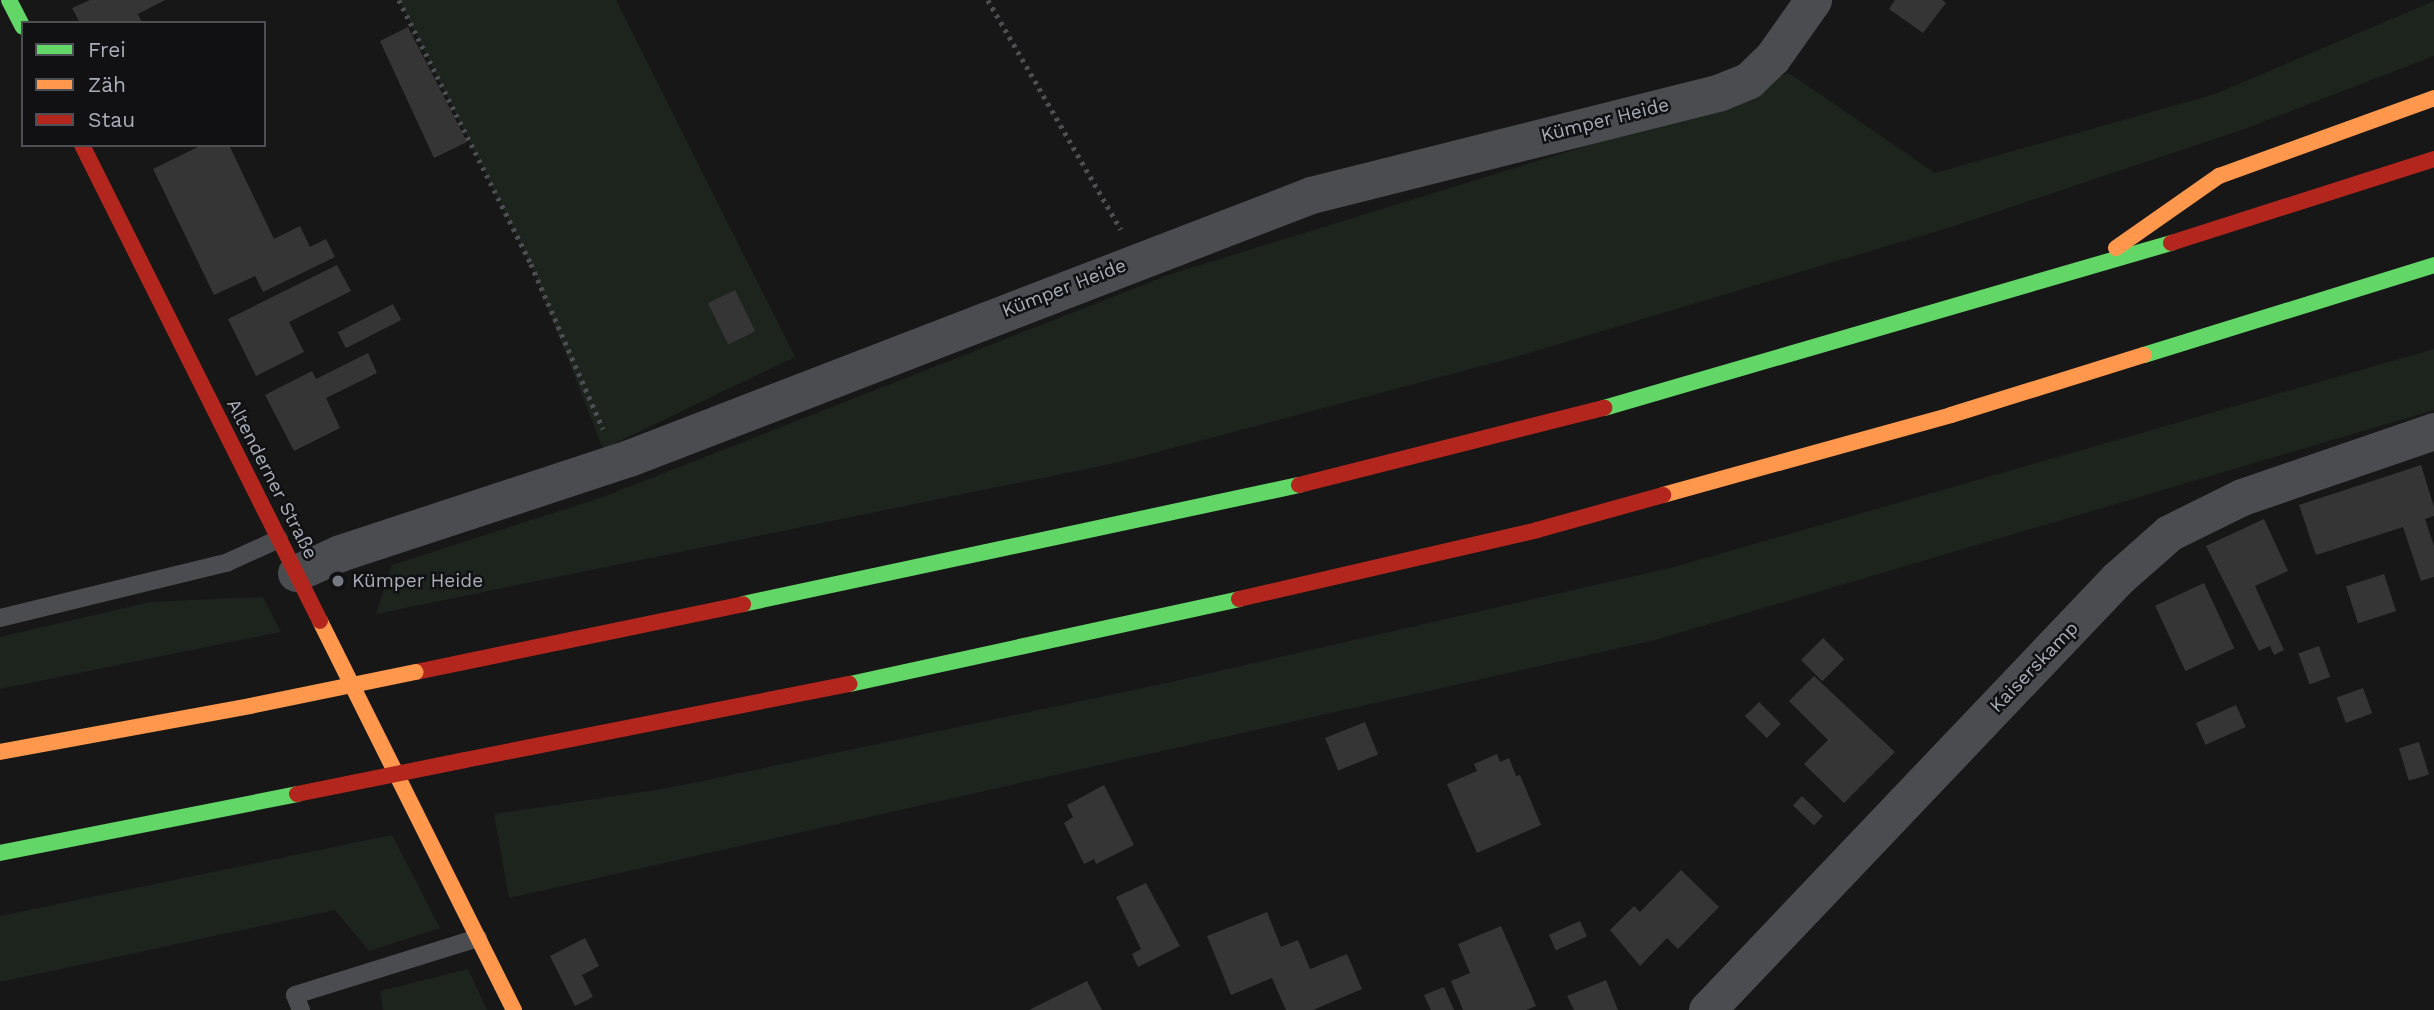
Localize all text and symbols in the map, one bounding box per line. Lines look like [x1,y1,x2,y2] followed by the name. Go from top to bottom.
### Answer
[21,21,266,147] legend
[88,37,126,62] text: Frei
[88,72,126,97] text: Zäh
[1538,93,1672,147] street label: Kümper Heide
[88,107,135,132] text: Stau
[998,254,1130,322] street label: Kümper Heide
[222,395,322,563] street label: Altenderner Straße
[352,570,484,592] place label: Kümper Heide
[330,573,346,589] marker: Kümper Heide
[1985,617,2083,717] street label: Kaiserskamp

